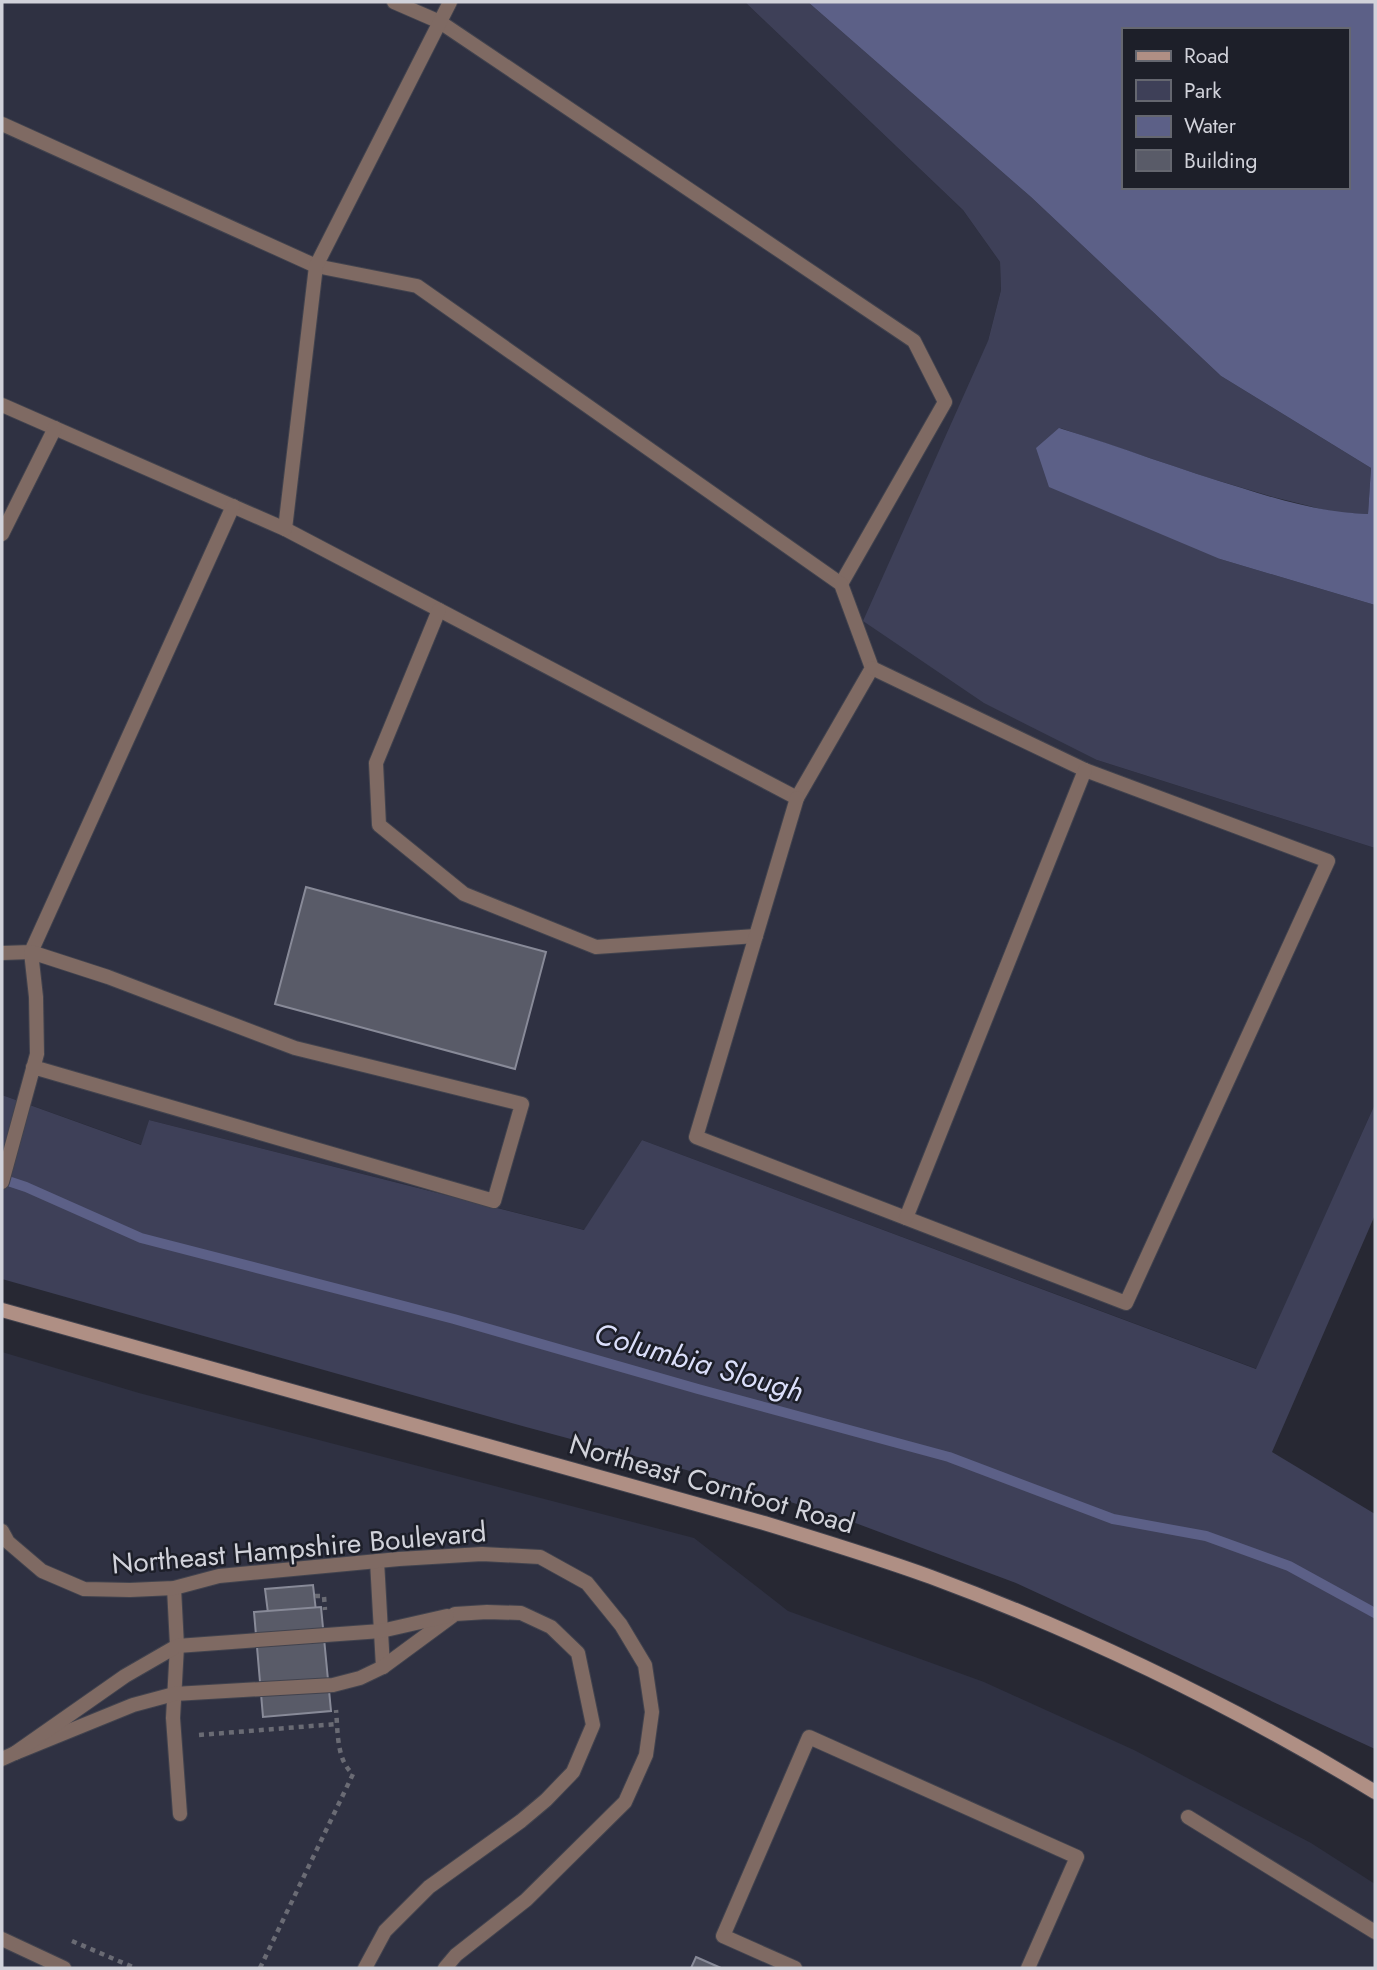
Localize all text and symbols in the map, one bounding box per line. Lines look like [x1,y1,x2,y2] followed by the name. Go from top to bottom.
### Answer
[1122,28,1349,189] legend
[1184,41,1229,71] text: Road
[1184,76,1222,106] text: Park
[1184,111,1237,141] text: Water
[1184,146,1257,176] text: Building
[589,1312,809,1412] water label: Columbia Slough
[564,1424,860,1544] street label: Northeast Cornfoot Road
[110,1511,488,1585] street label: Northeast Hampshire Boulevard

